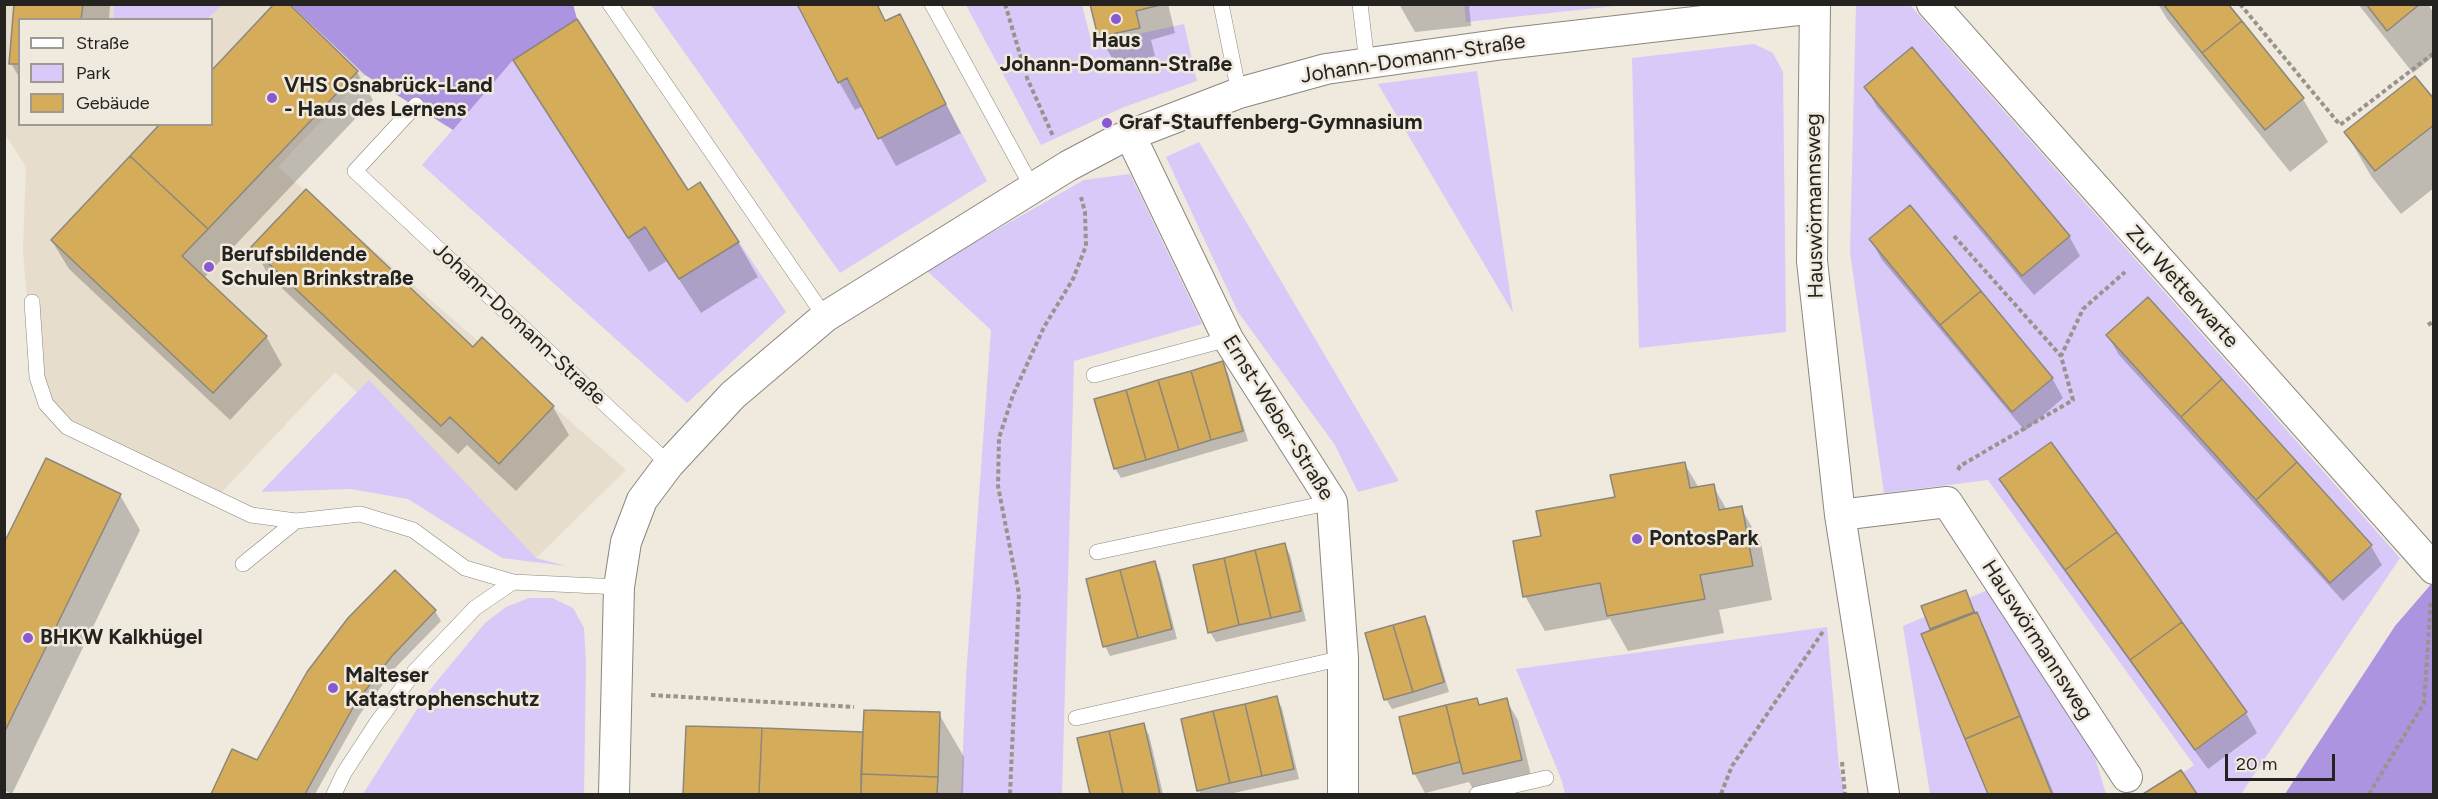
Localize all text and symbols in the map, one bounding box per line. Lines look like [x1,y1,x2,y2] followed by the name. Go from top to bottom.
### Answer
[1109,12,1123,26] marker: Haus Johann-Domann-Straße
[18,18,213,126] legend
[1000,28,1232,78] place label: Haus Johann-Domann-Straße
[1299,29,1527,89] street label: Johann-Domann-Straße
[76,32,129,54] text: Straße
[76,62,110,84] text: Park
[284,73,493,123] place label: VHS Osnabrück-Land - Haus des Lernens
[265,91,279,105] marker: VHS Osnabrück-Land - Haus des Lernens
[76,92,150,114] text: Gebäude
[1119,110,1422,136] place label: Graf-Stauffenberg-Gymnasium
[1801,113,1829,299] street label: Hauswörmannsweg
[1100,116,1114,130] marker: Graf-Stauffenberg-Gymnasium
[2120,221,2244,353] street label: Zur Wetterwarte
[427,237,611,411] street label: Johann-Domann-Straße
[221,242,414,292] place label: Berufsbildende Schulen Brinkstraße
[202,260,216,274] marker: Berufsbildende Schulen Brinkstraße
[1217,331,1339,505] street label: Ernst-Weber-Straße
[1649,526,1759,552] place label: PontosPark
[1630,532,1644,546] marker: PontosPark
[1976,555,2098,725] street label: Hauswörmannsweg
[40,625,203,651] place label: BHKW Kalkhügel
[21,631,35,645] marker: BHKW Kalkhügel
[345,663,539,713] place label: Malteser Katastrophenschutz
[326,681,340,695] marker: Malteser Katastrophenschutz
[2228,742,2338,780] scale bar
[2236,753,2277,775] text: 20 m

